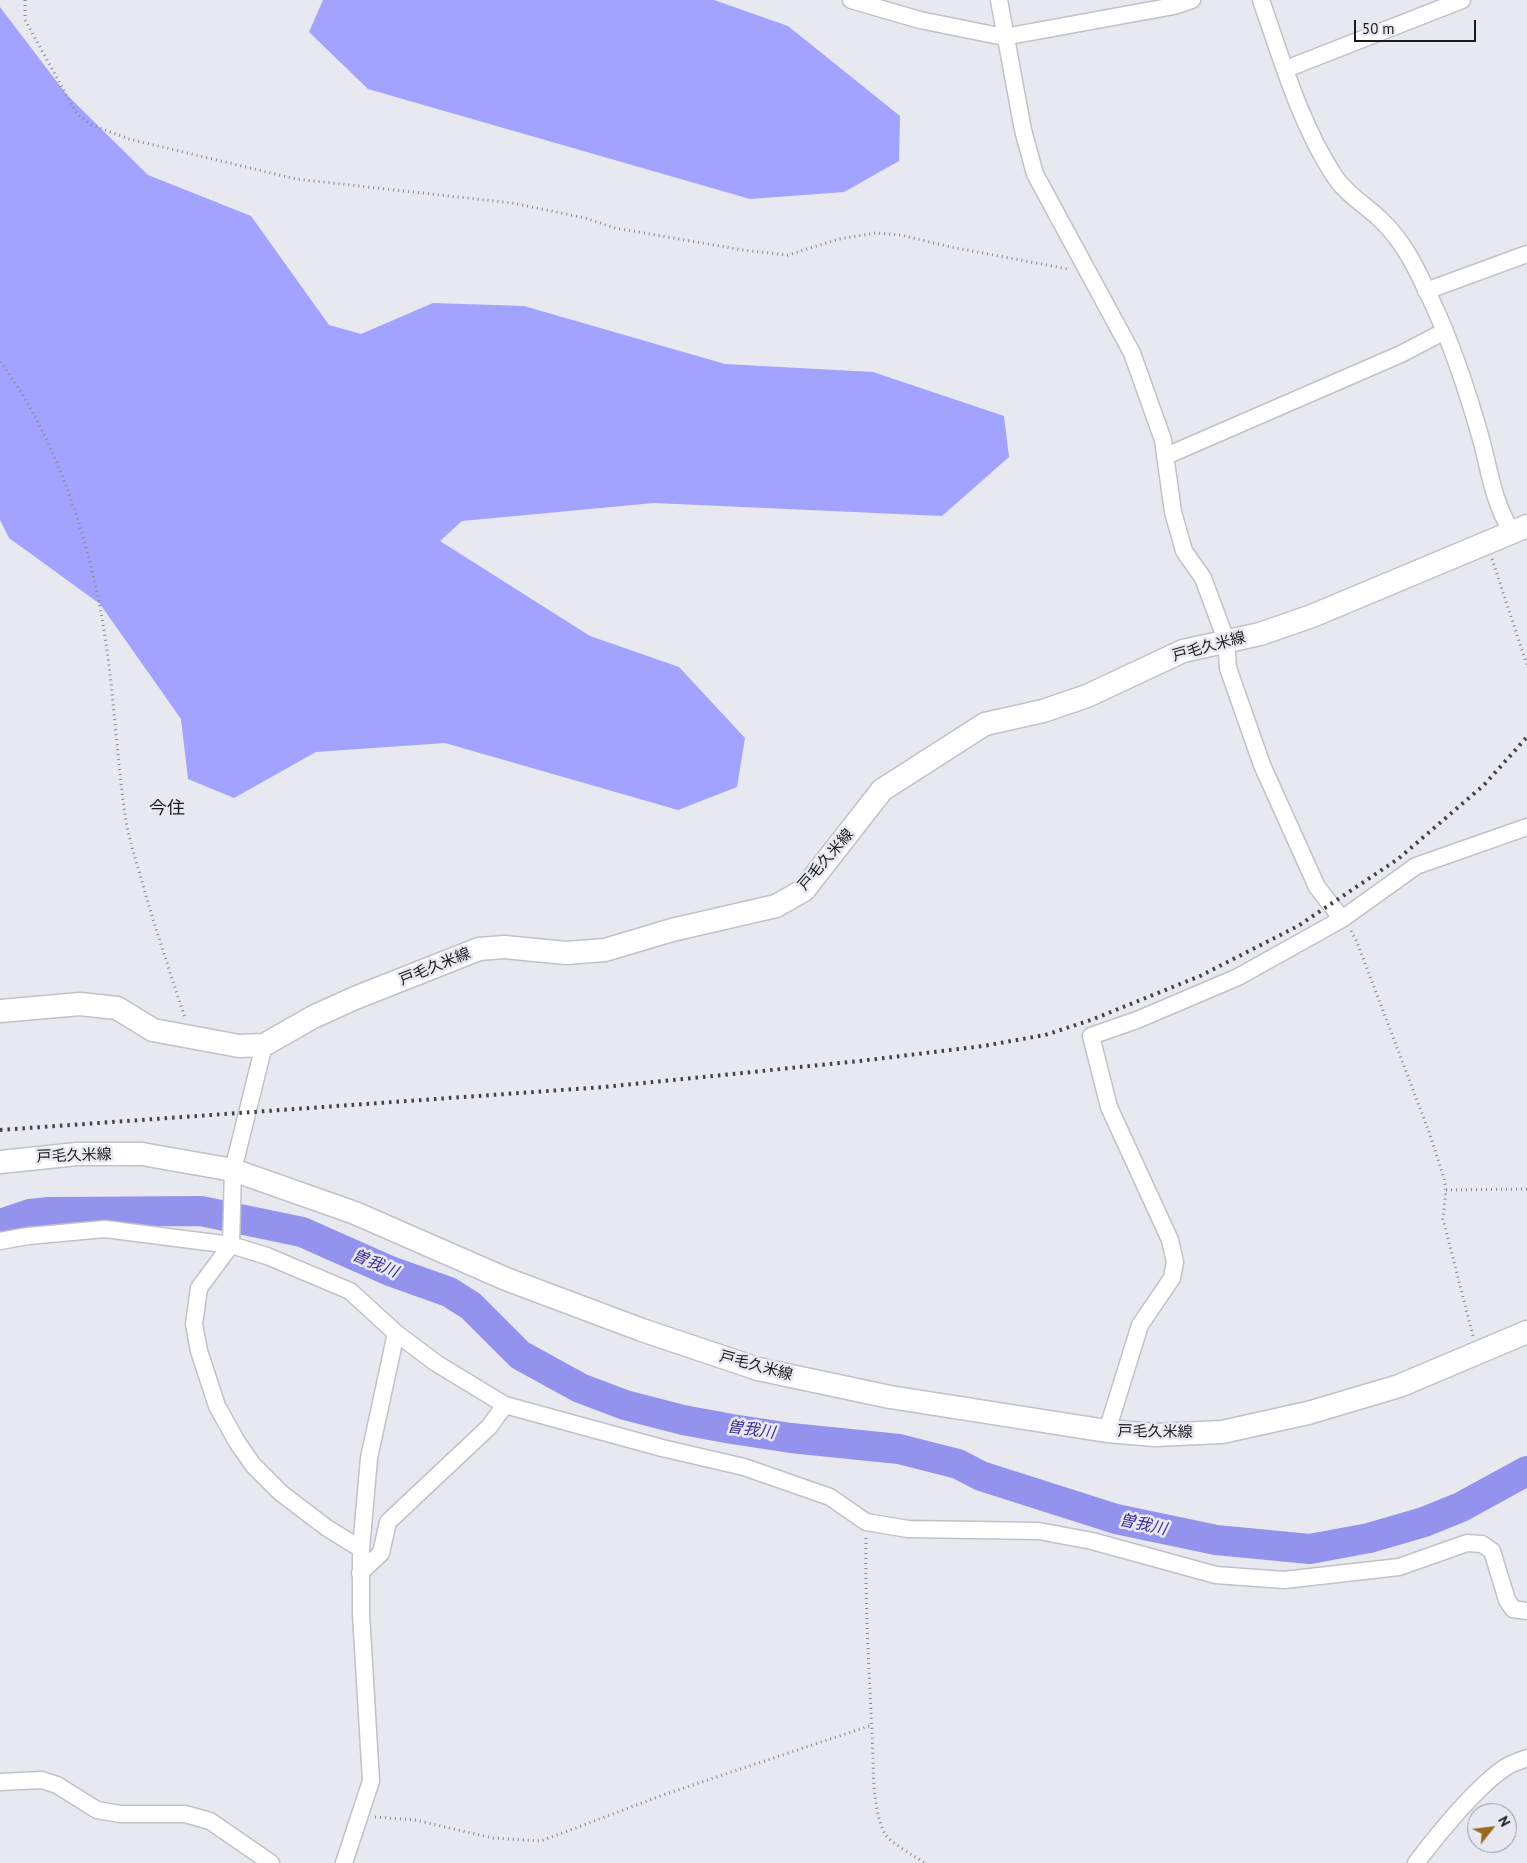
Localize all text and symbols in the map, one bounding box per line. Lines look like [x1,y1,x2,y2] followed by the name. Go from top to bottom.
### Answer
[1357,10,1480,42] scale bar
[1362,19,1395,38] text: 50 m
[1170,629,1248,665] street label: 戸毛久米線
[149,798,185,820] district label: 今住
[795,826,857,894] street label: 戸毛久米線
[397,945,473,989] street label: 戸毛久米線
[36,1146,112,1166] street label: 戸毛久米線
[349,1246,401,1282] water label: 曽我川
[717,1348,795,1384] street label: 戸毛久米線
[726,1417,776,1443] water label: 曽我川
[1117,1422,1193,1442] street label: 戸毛久米線
[1118,1511,1168,1539] water label: 曽我川
[1467,1803,1517,1853] north arrow
[1494,1813,1514,1830] text: N

